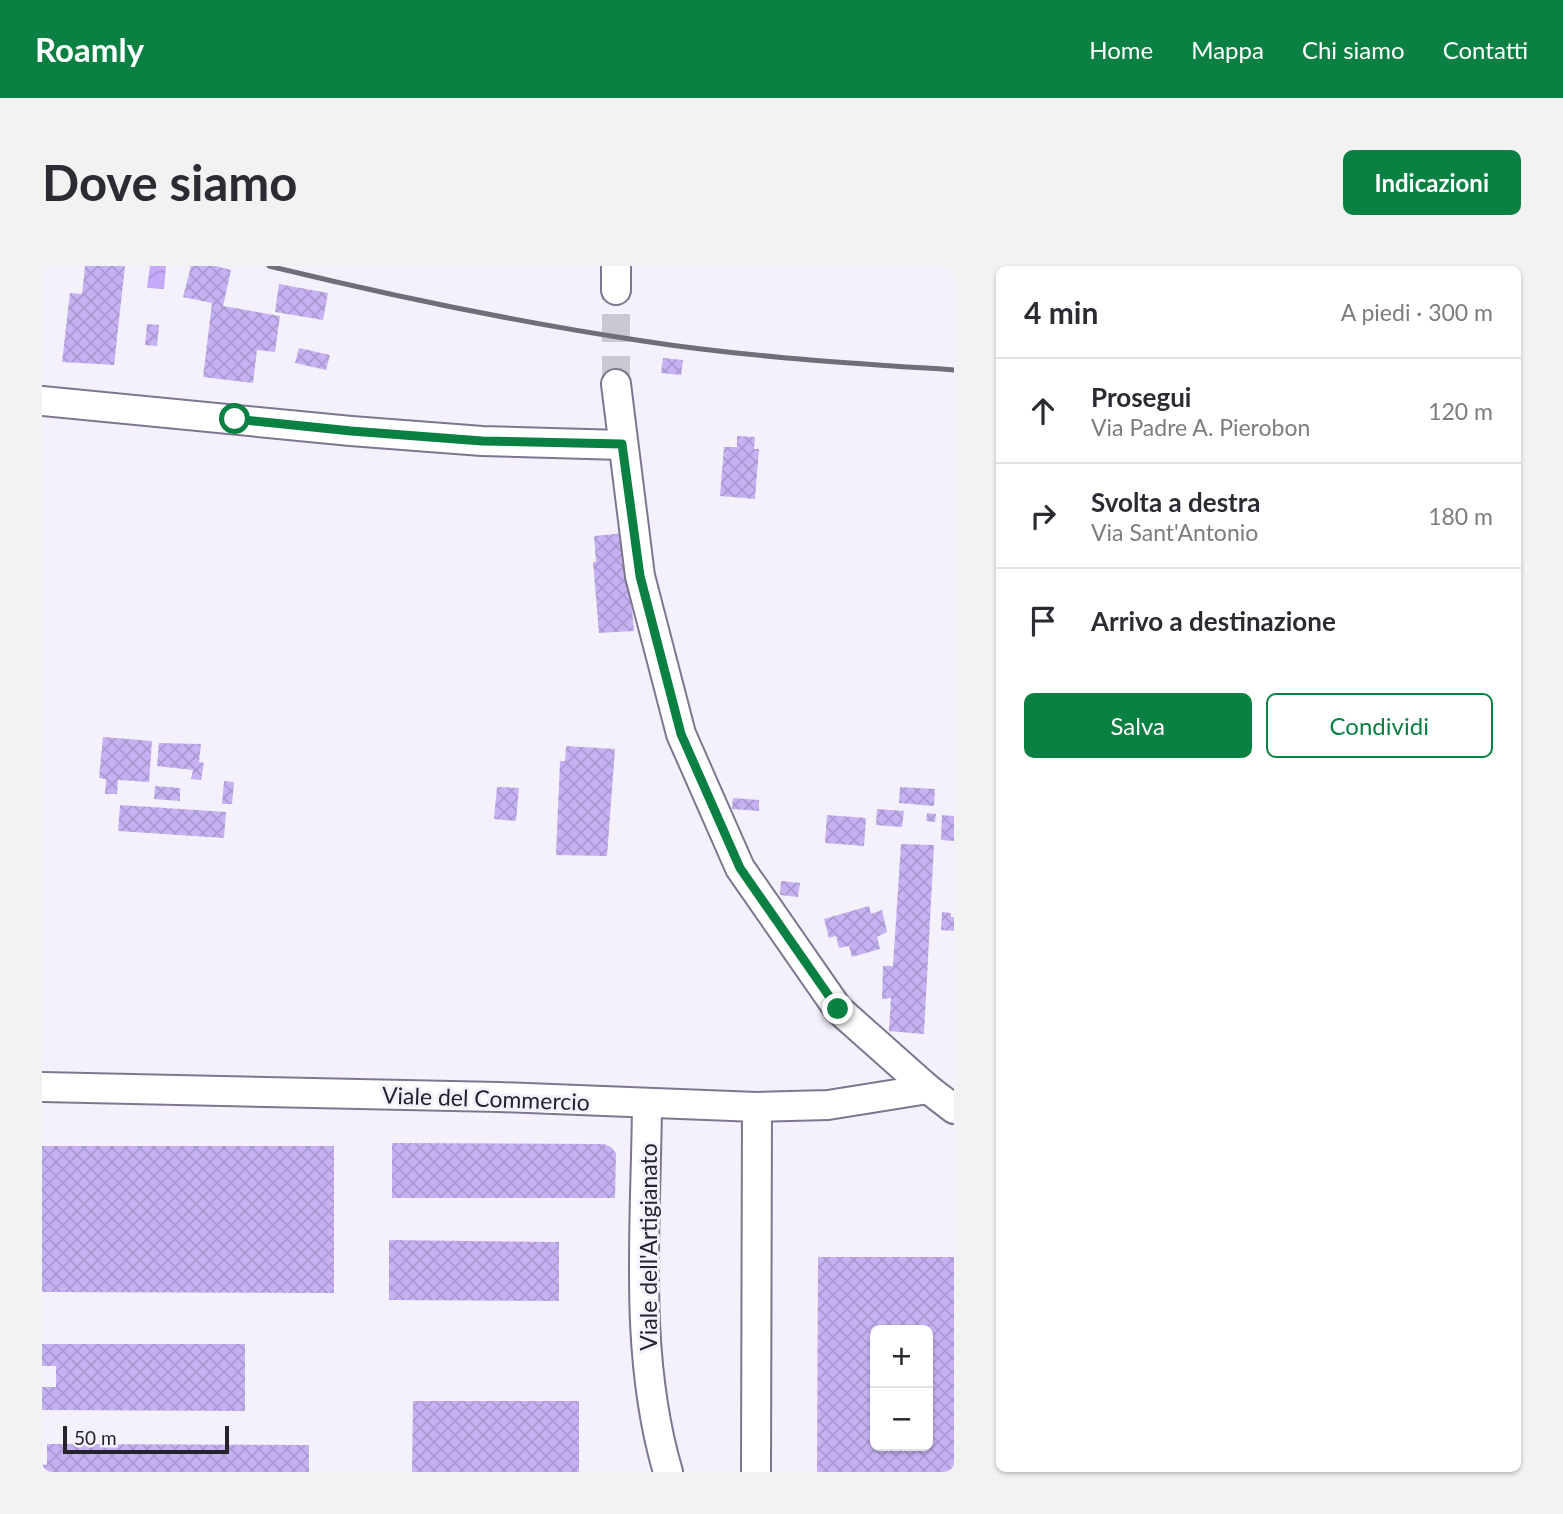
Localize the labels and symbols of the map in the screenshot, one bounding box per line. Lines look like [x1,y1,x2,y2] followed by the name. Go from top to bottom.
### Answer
[219,403,250,434] route start
[822,993,853,1024] route end
[382,1080,590,1116] street label: Viale del Commercio
[634,1143,662,1351] street label: Viale dell'Artigianato
[63,1423,229,1455] scale bar

